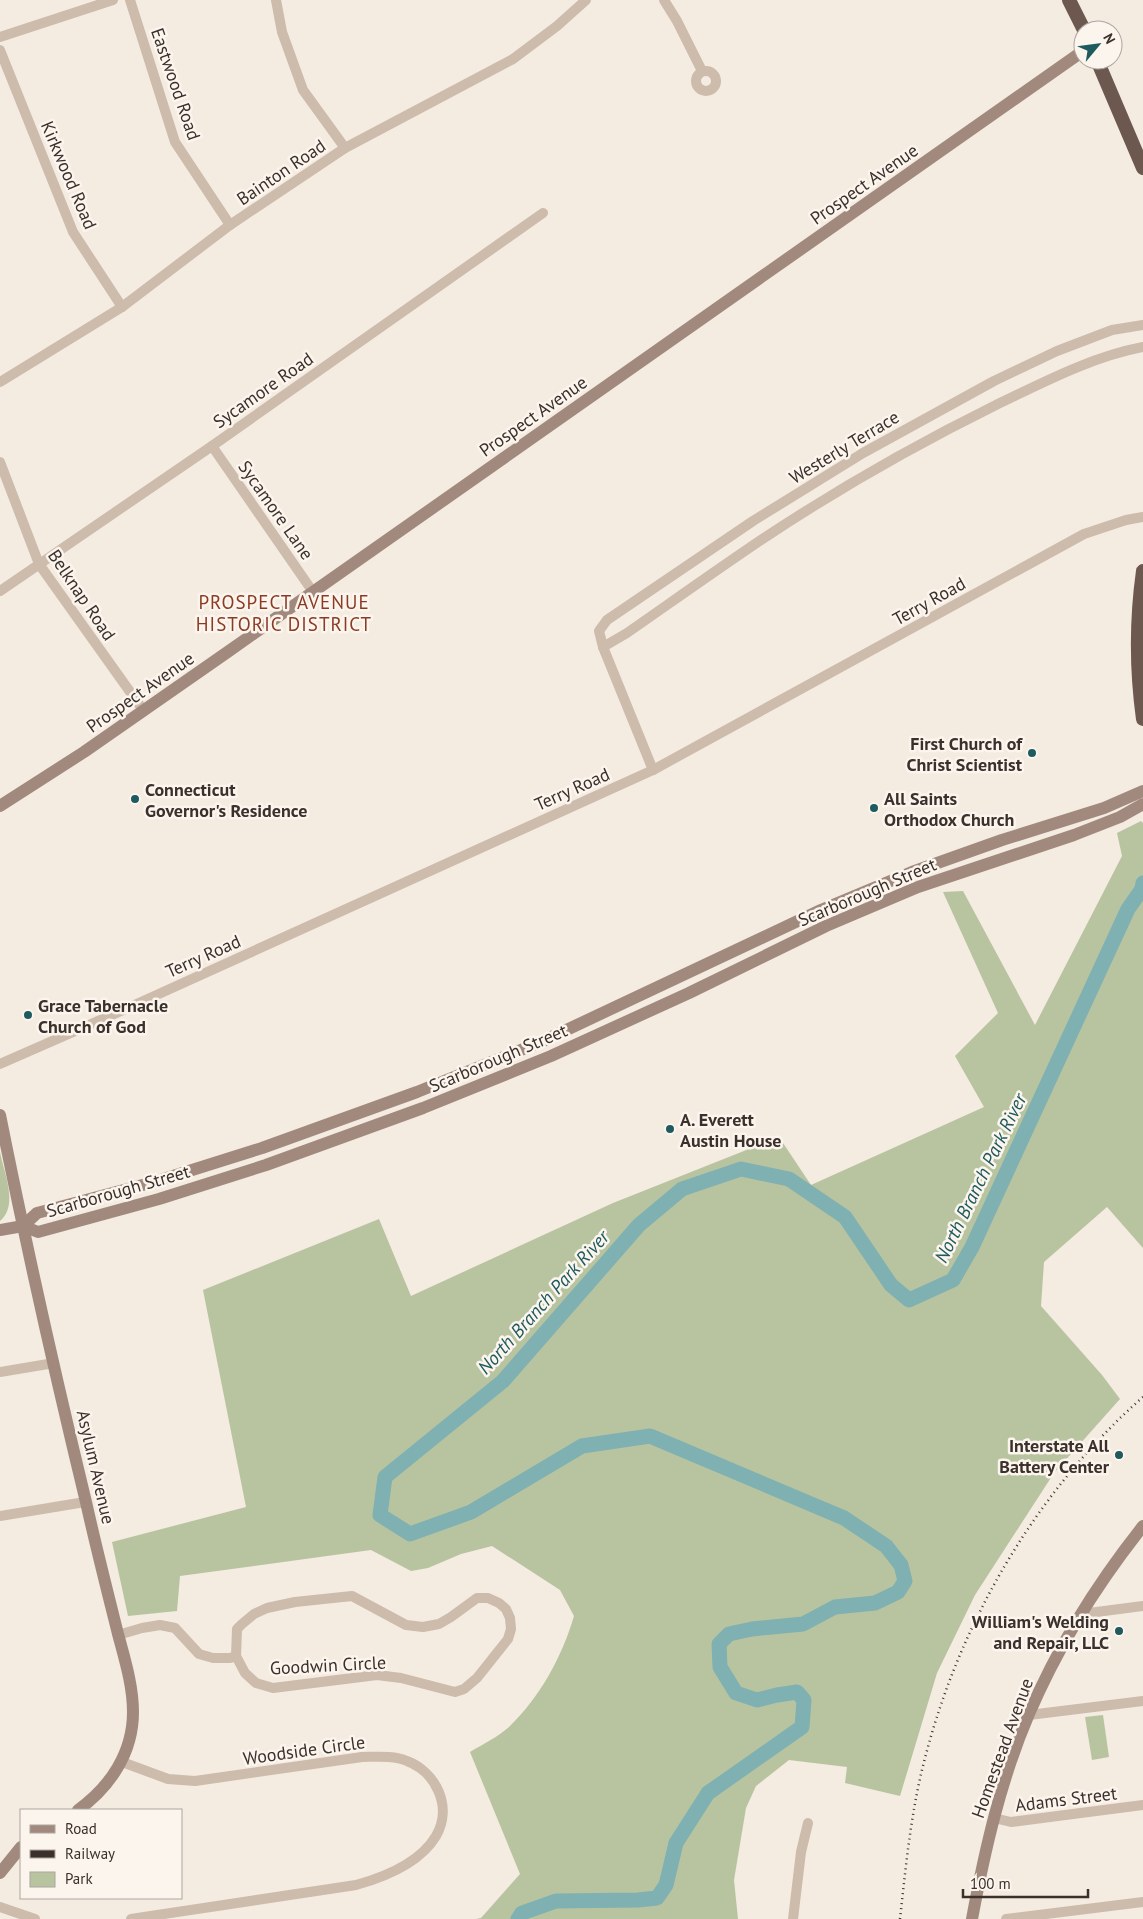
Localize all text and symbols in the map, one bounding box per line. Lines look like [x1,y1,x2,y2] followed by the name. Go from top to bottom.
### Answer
[1073,20,1123,70] north arrow
[146,25,206,143] street label: Eastwood Road
[1099,30,1119,47] text: N
[36,117,102,233] street label: Kirkwood Road
[232,134,330,210] street label: Bainton Road
[806,138,922,230] street label: Prospect Avenue
[208,347,318,433] street label: Sycamore Road
[475,370,591,462] street label: Prospect Avenue
[785,405,903,489] street label: Westerly Terrace
[233,456,319,564] street label: Sycamore Lane
[43,545,121,645] street label: Belknap Road
[889,572,969,630] street label: Terry Road
[196,590,372,636] district label: PROSPECT AVENUE HISTORIC DISTRICT
[82,646,198,738] street label: Prospect Avenue
[906,732,1023,776] place label: First Church of Christ Scientist
[1026,747,1038,759] marker: First Church of Christ Scientist
[531,762,613,816] street label: Terry Road
[145,778,307,822] place label: Connecticut Governor's Residence
[884,787,1014,831] place label: All Saints Orthodox Church
[129,793,141,805] marker: Connecticut Governor's Residence
[868,802,880,814] marker: All Saints Orthodox Church
[794,853,940,931] street label: Scarborough Street
[162,929,244,983] street label: Terry Road
[38,994,168,1038] place label: Grace Tabernacle Church of God
[22,1009,34,1021] marker: Grace Tabernacle Church of God
[425,1019,571,1097] street label: Scarborough Street
[929,1088,1032,1267] water label: North Branch Park River
[680,1108,781,1152] place label: A. Everett Austin House
[664,1123,676,1135] marker: A. Everett Austin House
[44,1160,192,1222] street label: Scarborough Street
[472,1224,615,1379] water label: North Branch Park River
[72,1408,120,1526] street label: Asylum Avenue
[999,1434,1110,1478] place label: Interstate All Battery Center
[1113,1449,1125,1461] marker: Interstate All Battery Center
[972,1610,1109,1654] place label: William's Welding and Repair, LLC
[1113,1625,1125,1637] marker: William's Welding and Repair, LLC
[269,1650,387,1680] street label: Goodwin Circle
[966,1675,1038,1821] street label: Homestead Avenue
[242,1730,366,1770] street label: Woodside Circle
[1014,1781,1118,1817] street label: Adams Street
[20,1809,182,1899] legend
[65,1819,97,1838] text: Road
[65,1844,115,1863] text: Railway
[963,1866,1088,1898] scale bar
[65,1869,93,1888] text: Park
[970,1874,1011,1893] text: 100 m

